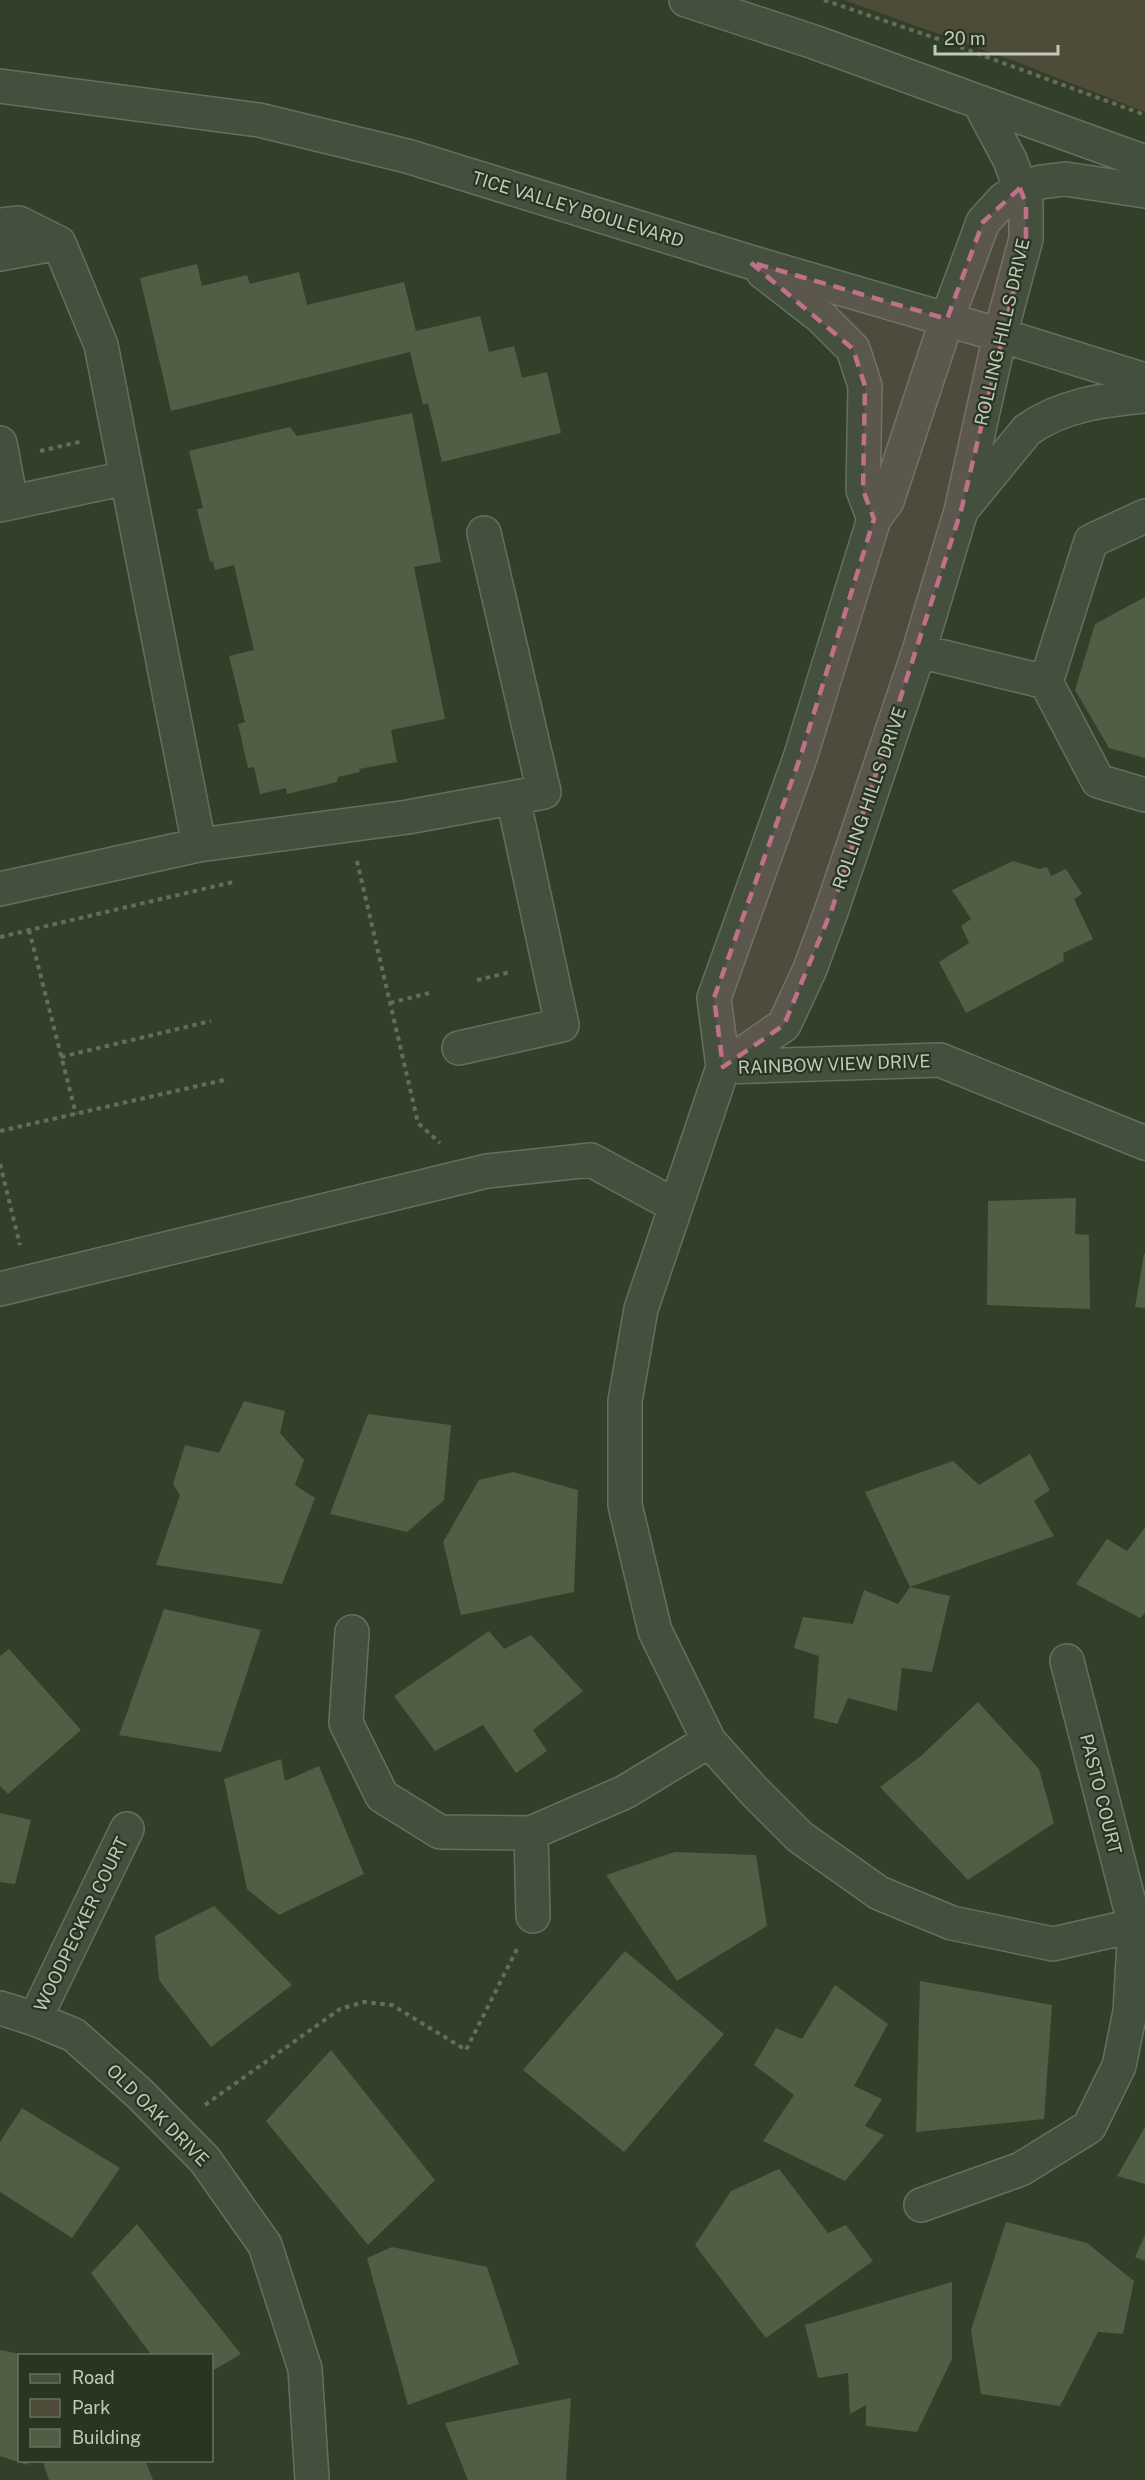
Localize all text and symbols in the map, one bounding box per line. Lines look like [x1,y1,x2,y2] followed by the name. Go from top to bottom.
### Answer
[935,18,1058,56] scale bar
[944,28,986,49] text: 20 m
[470,167,686,251] street label: TICE VALLEY BOULEVARD
[970,236,1034,428] street label: ROLLING HILLS DRIVE
[828,704,910,892] street label: ROLLING HILLS DRIVE
[737,1050,931,1078] street label: RAINBOW VIEW DRIVE
[1076,1732,1126,1857] street label: PASTO COURT
[30,1833,133,2015] street label: WOODPECKER COURT
[103,2060,213,2170] street label: OLD OAK DRIVE
[18,2354,213,2462] legend
[72,2367,115,2388] text: Road
[72,2397,110,2418] text: Park
[72,2427,141,2448] text: Building

